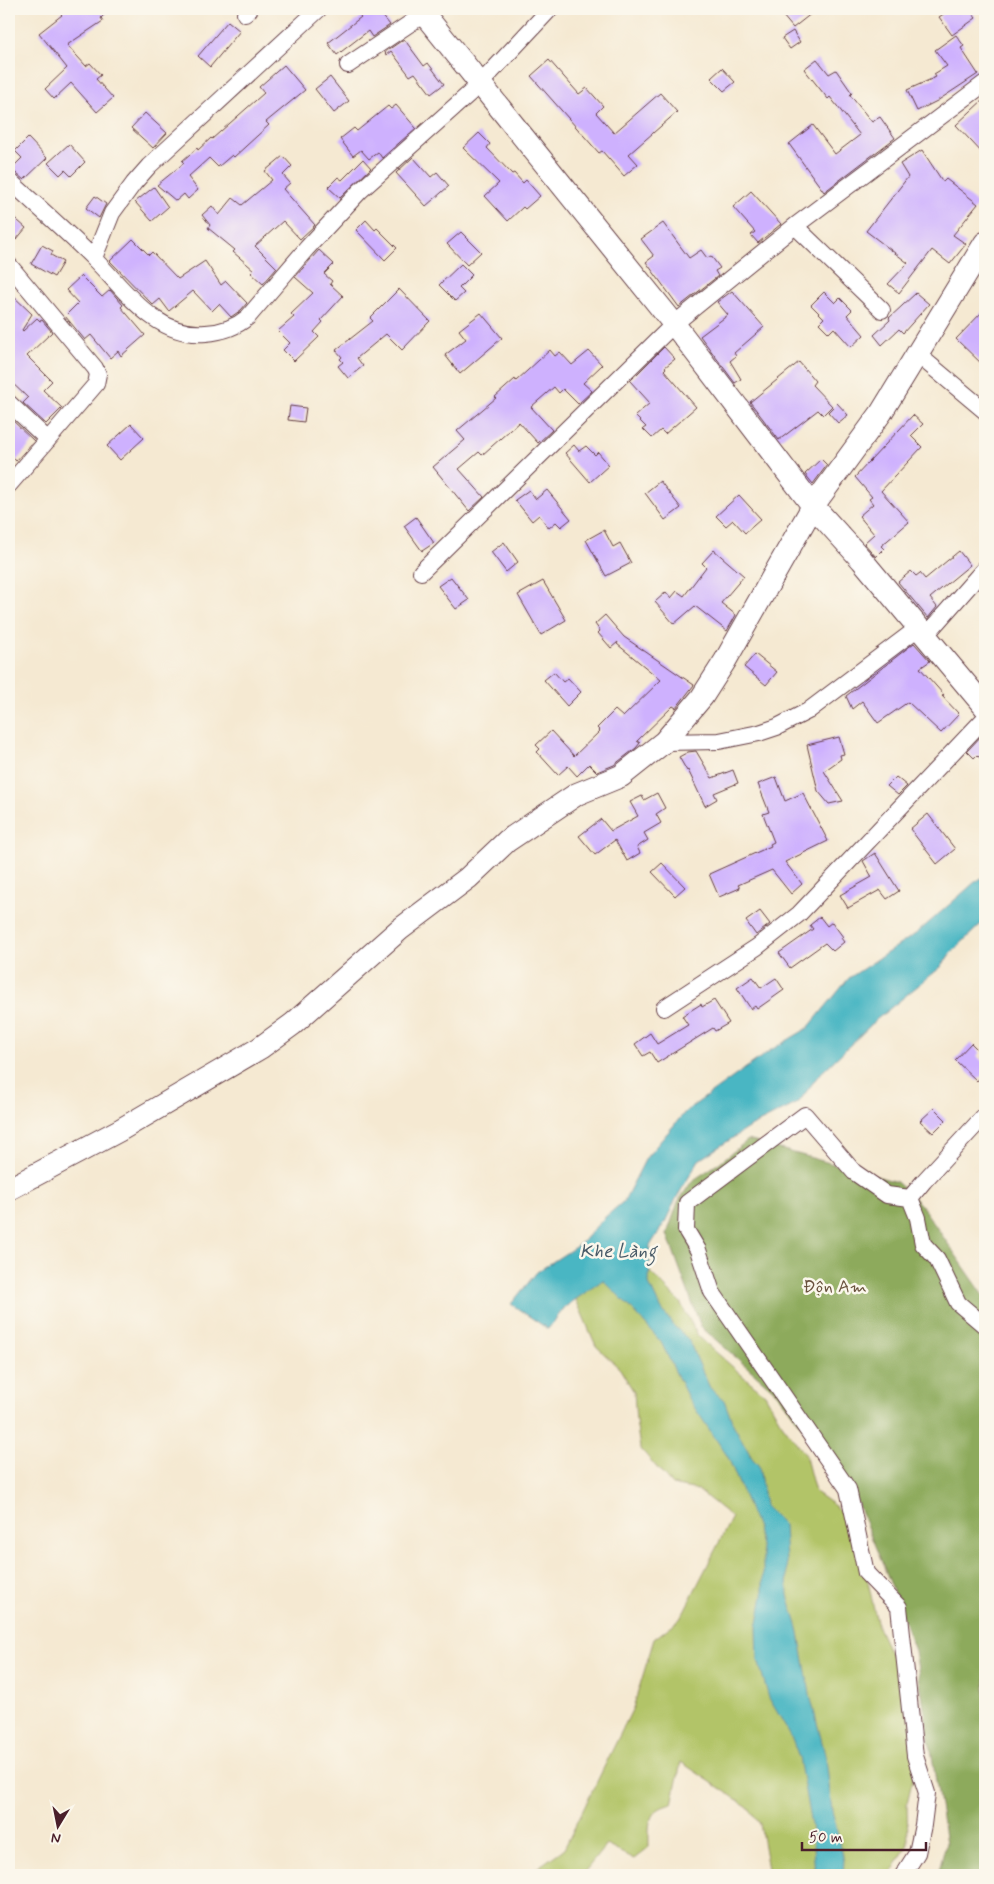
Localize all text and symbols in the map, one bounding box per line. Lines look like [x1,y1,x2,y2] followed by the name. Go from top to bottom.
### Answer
[580,1239,658,1266] water label: Khe Làng
[803,1275,867,1299] park label: Độn Am
[32,1802,82,1852] north arrow
[802,1819,925,1851] scale bar
[50,1828,62,1847] text: N
[809,1828,843,1848] text: 50 m

